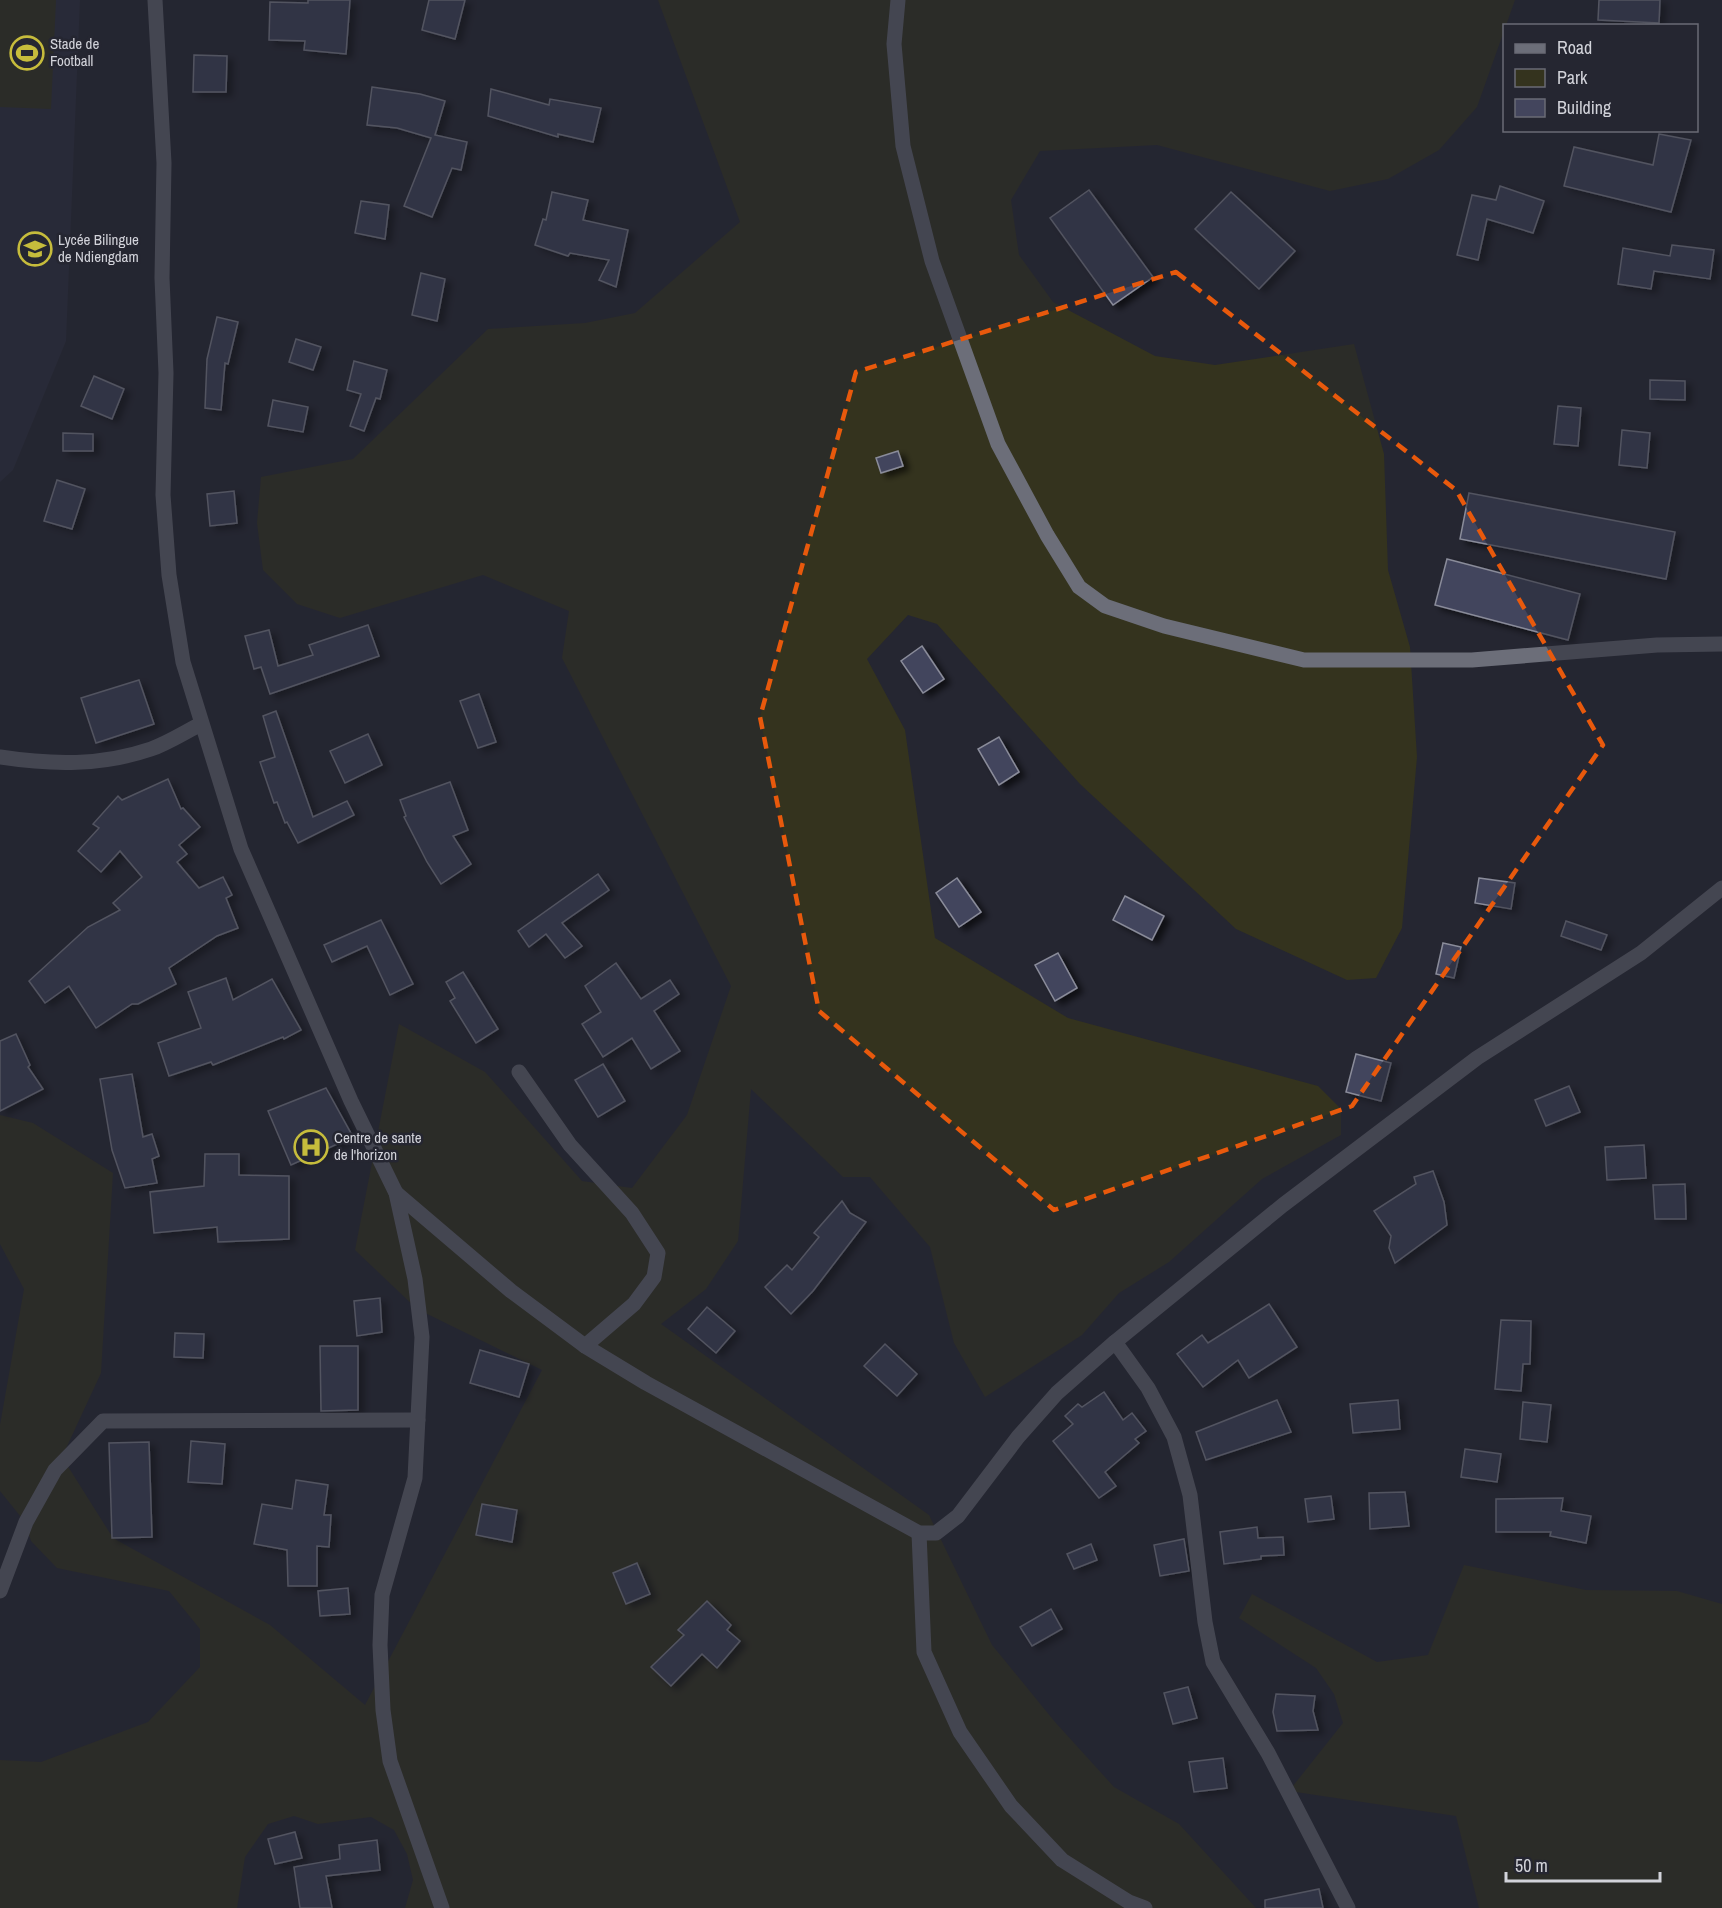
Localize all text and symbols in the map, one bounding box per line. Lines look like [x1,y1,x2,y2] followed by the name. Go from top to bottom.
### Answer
[1503,24,1698,132] legend
[50,33,99,71] place label: Stade de Football
[9,35,45,71] sports icon: Stade de Football
[1557,35,1592,60] text: Road
[1557,65,1588,90] text: Park
[1557,95,1612,120] text: Building
[58,229,139,267] place label: Lycée Bilingue de Ndiengdam
[17,231,53,267] school or university icon: Lycée Bilingue de Ndiengdam
[334,1127,422,1165] place label: Centre de sante de l'horizon
[293,1129,329,1165] hospital icon: Centre de sante de l'horizon
[1506,1845,1660,1883] scale bar
[1515,1853,1548,1878] text: 50 m

